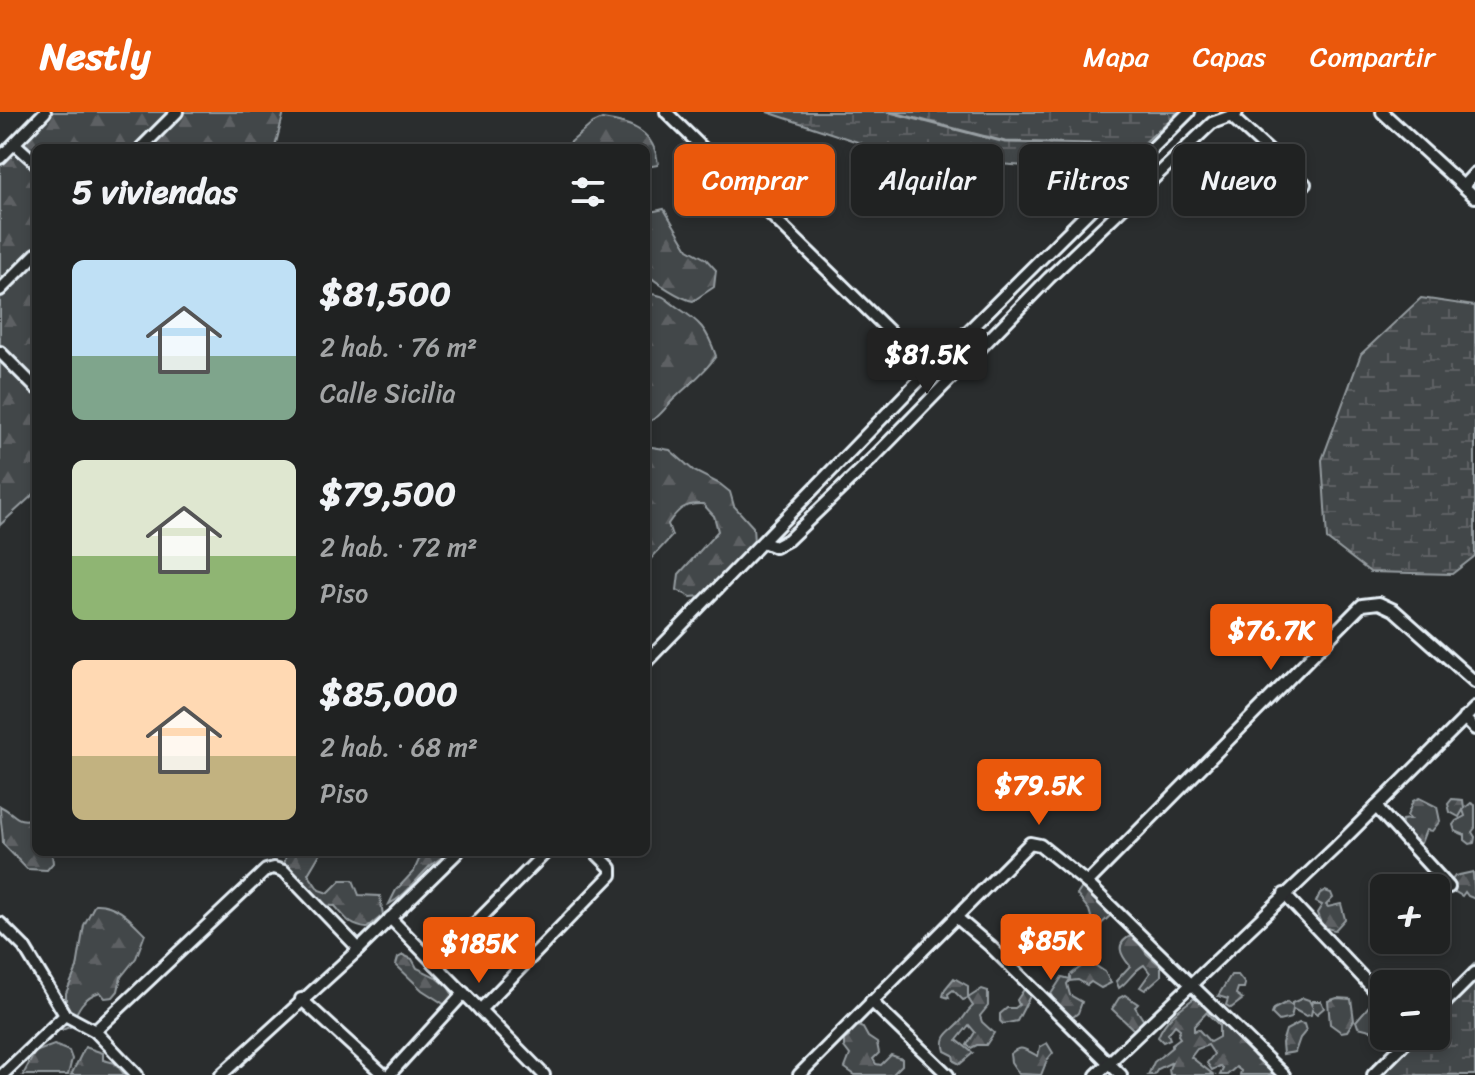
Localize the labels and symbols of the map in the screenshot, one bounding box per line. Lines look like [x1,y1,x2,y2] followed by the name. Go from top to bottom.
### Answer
[862,328,992,396] pin: $81.5K
[1206,604,1336,672] pin: $76.7K
[974,759,1104,827] pin: $79.5K
[1004,914,1098,982] pin: $85K
[423,917,535,985] pin: $185K

